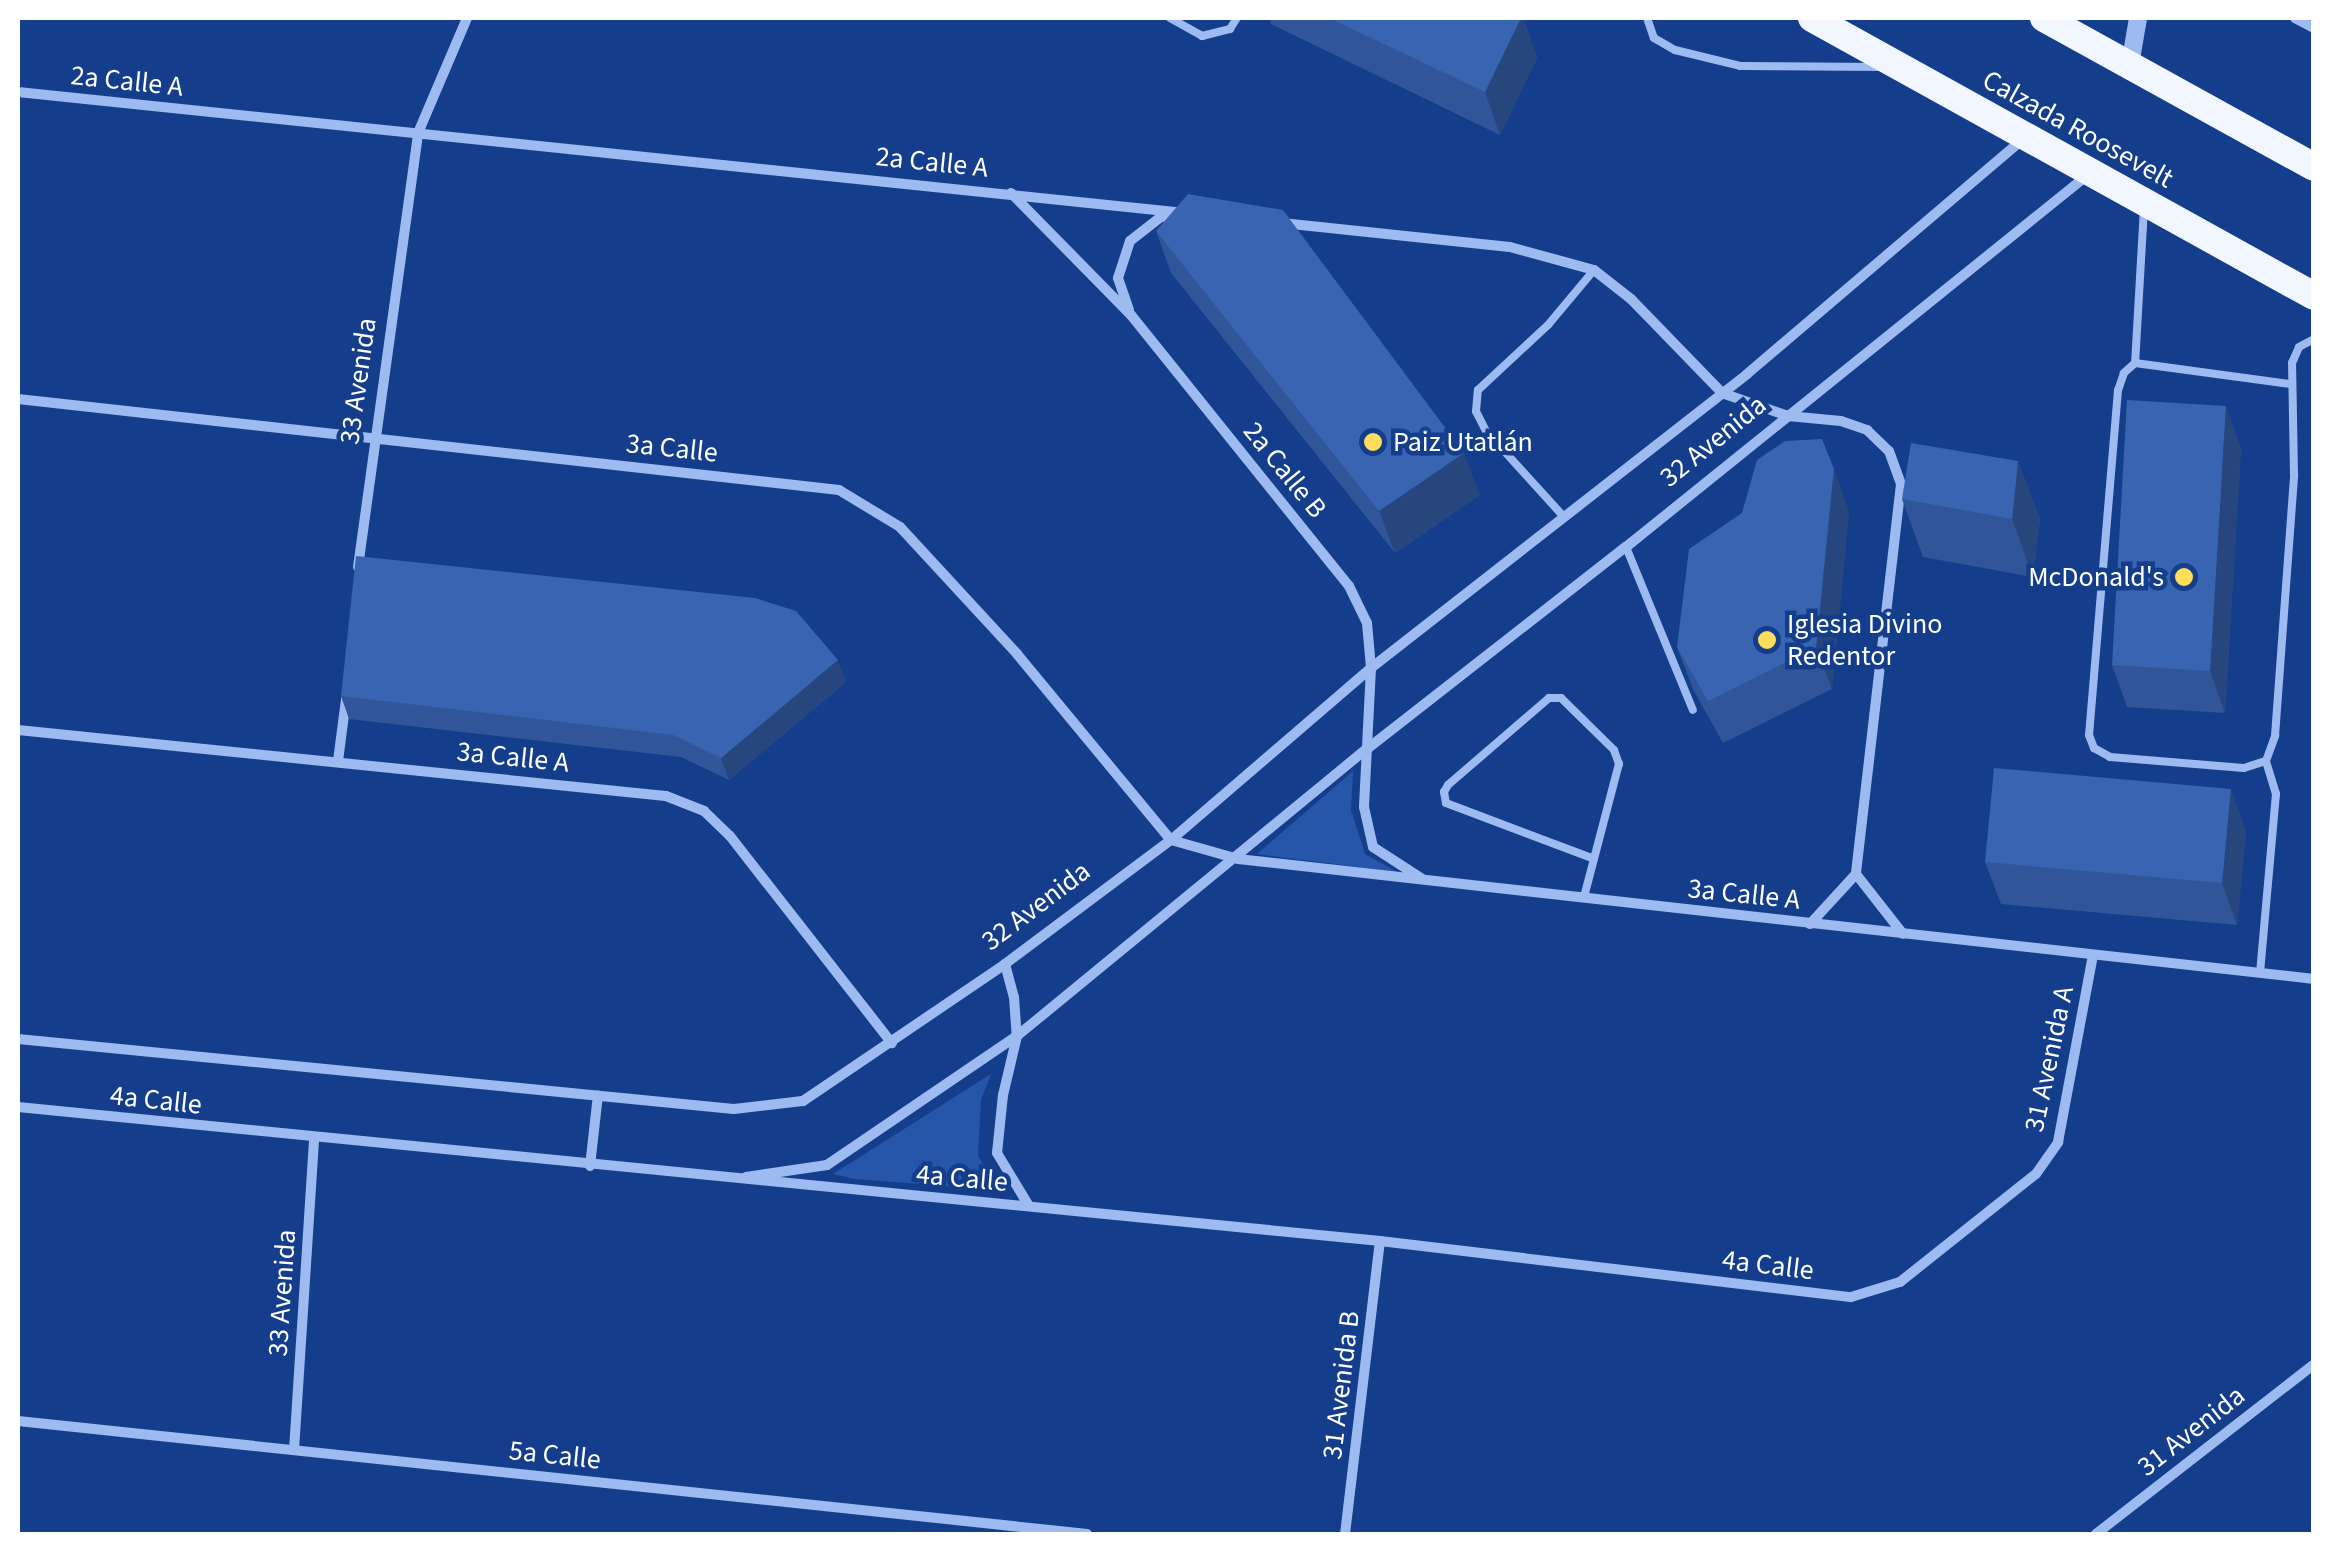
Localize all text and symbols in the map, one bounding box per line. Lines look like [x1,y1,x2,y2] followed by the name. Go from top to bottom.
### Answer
[69,58,185,104] street label: 2a Calle A
[1977,63,2179,195] street label: Calzada Roosevelt
[874,139,990,185] street label: 2a Calle A
[333,316,383,446] street label: 33 Avenida
[1653,388,1773,494] street label: 32 Avenida
[1236,415,1334,525] street label: 2a Calle B
[1393,425,1533,459] place label: Paiz Utatlán
[625,426,719,470] street label: 3a Calle
[1362,431,1384,453] marker: Paiz Utatlán
[2028,560,2164,594] place label: McDonald's
[2173,566,2195,588] marker: McDonald's
[1787,607,1942,673] place label: Iglesia Divino Redentor
[1756,629,1778,651] marker: Iglesia Divino Redentor
[455,734,571,780] street label: 3a Calle A
[975,854,1097,958] street label: 32 Avenida
[1686,871,1802,917] street label: 3a Calle A
[2017,983,2081,1135] street label: 31 Avenida A
[109,1078,203,1122] street label: 4a Calle
[915,1157,1009,1199] street label: 4a Calle
[261,1228,303,1358] street label: 33 Avenida
[1720,1243,1816,1287] street label: 4a Calle
[1315,1309,1367,1461] street label: 31 Avenida B
[2131,1379,2251,1483] street label: 31 Avenida
[508,1433,602,1477] street label: 5a Calle

